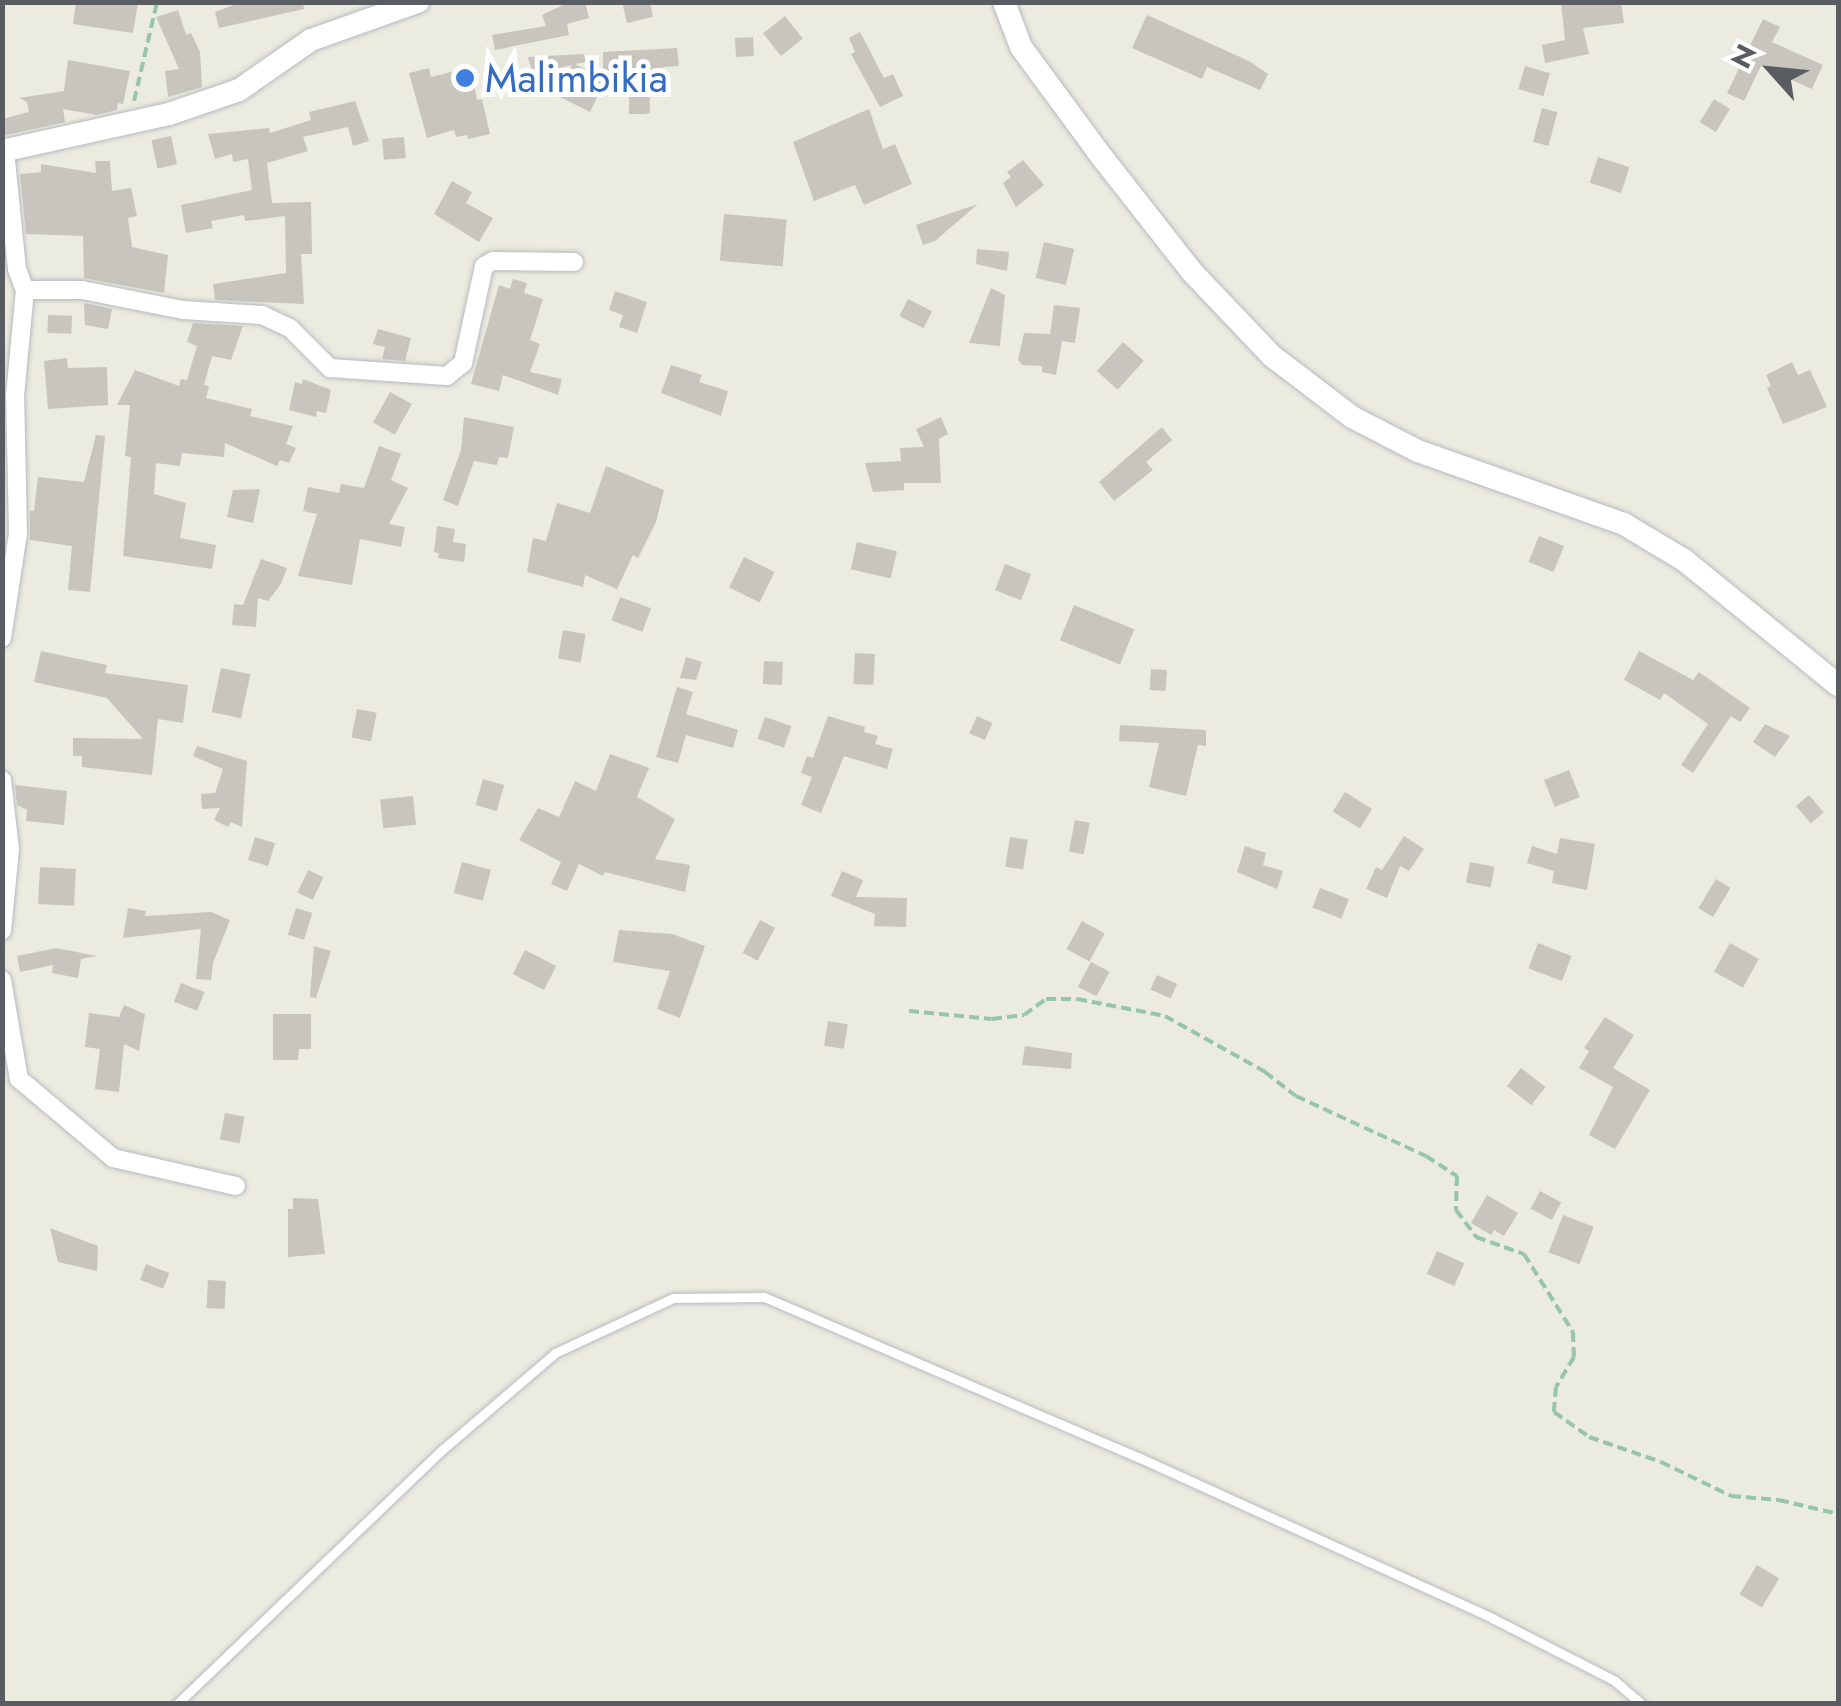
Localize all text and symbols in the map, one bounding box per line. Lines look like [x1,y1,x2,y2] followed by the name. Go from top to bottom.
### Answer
[1721,20,1821,120] north arrow
[1721,37,1767,75] text: N
[485,54,668,102] place label: Malimbikia
[454,67,476,89] marker: Malimbikia

